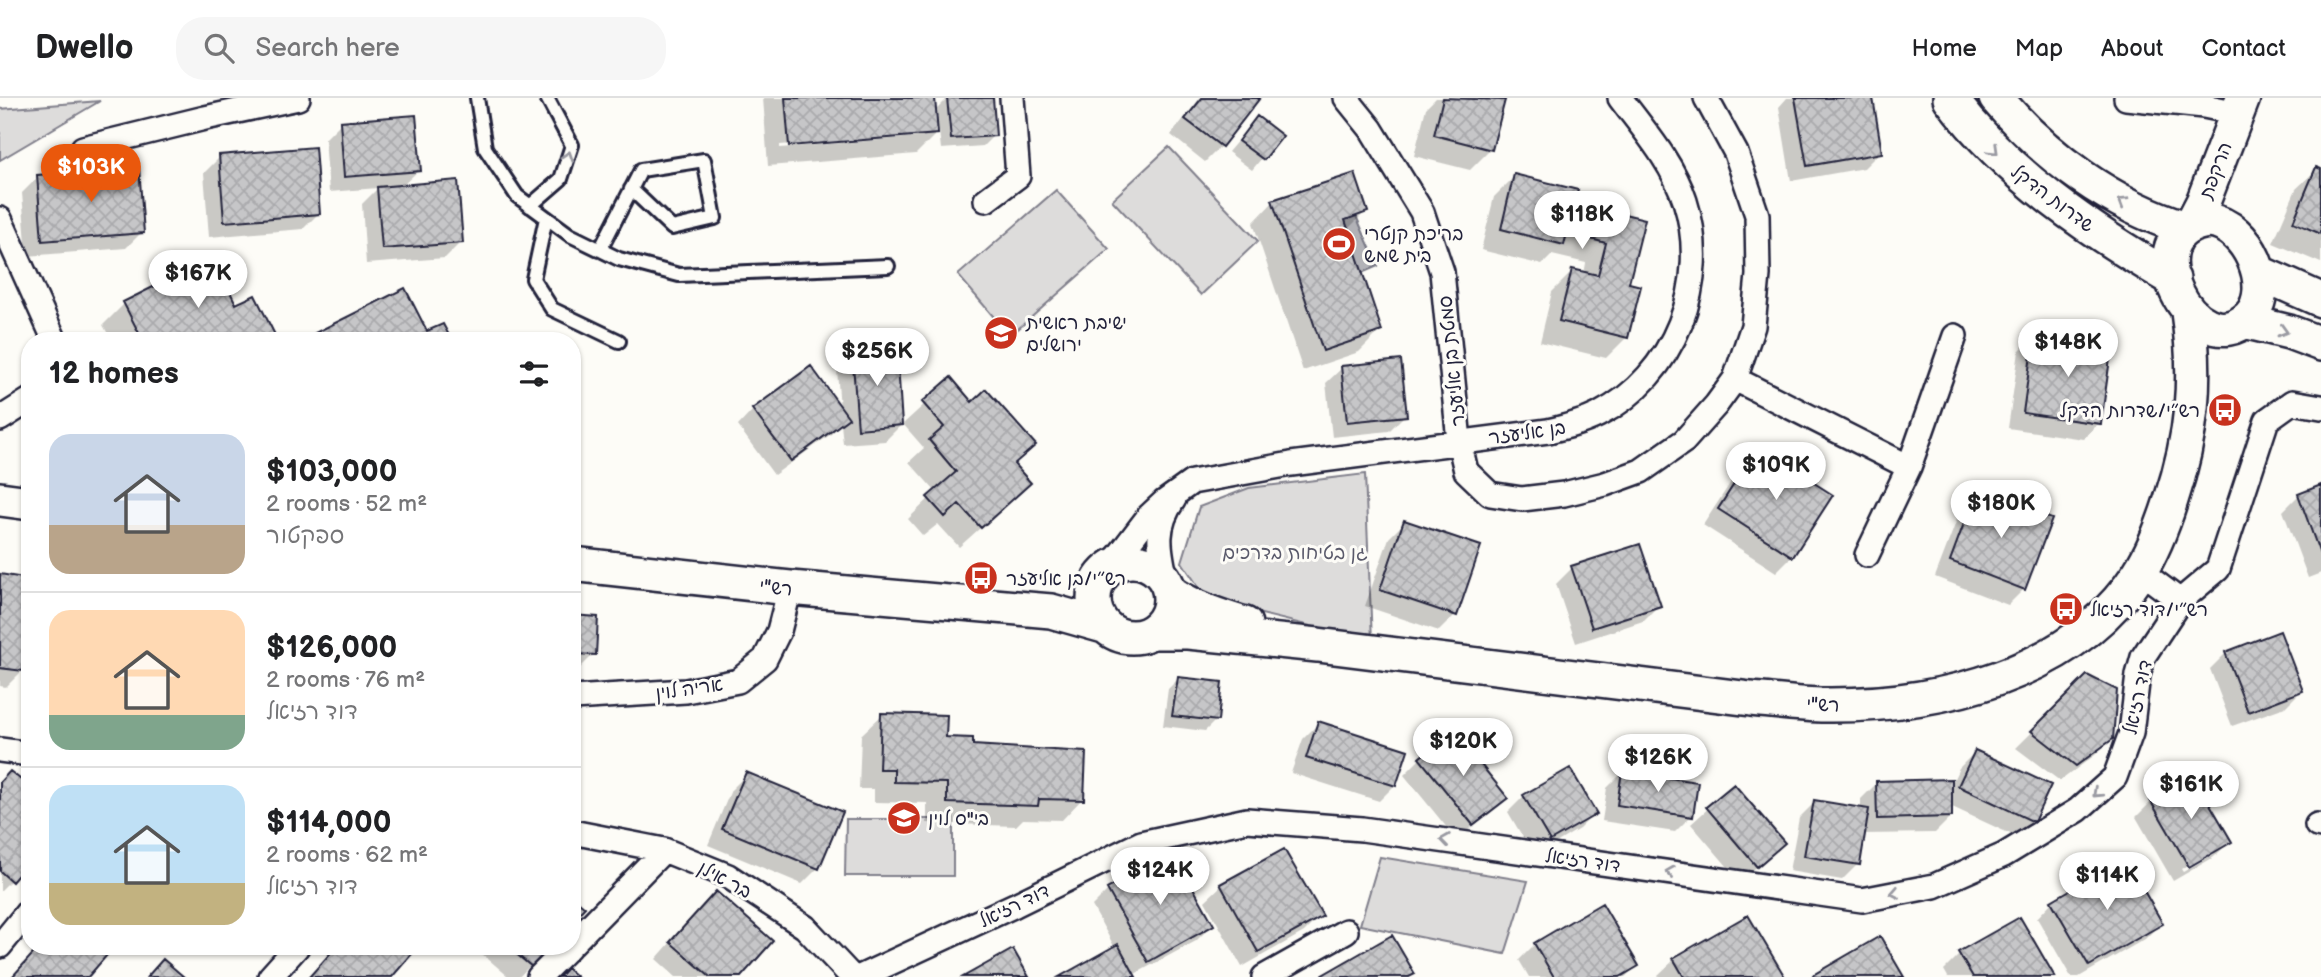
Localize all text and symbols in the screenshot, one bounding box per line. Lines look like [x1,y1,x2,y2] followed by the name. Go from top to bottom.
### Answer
[176,17,666,80] search box
[35,28,134,68] text: Dwello
[200,29,238,67] icon: search
[256,33,400,64] text: Search here
[1912,34,1977,63] text: Home
[2015,34,2063,63] text: Map
[2101,34,2163,63] text: About
[2201,34,2286,63] text: Contact
[2195,139,2238,203] street label: הרקפת
[1986,141,1999,154] one-way arrow
[42,144,140,204] pin: $103K
[560,151,575,163] one-way arrow
[57,153,125,181] text: $103K
[2006,160,2098,238] street label: שדרות הדקל
[1533,192,1631,251] pin: $118K
[2117,197,2130,210] one-way arrow
[1550,200,1614,228] text: $118K
[1364,223,1463,268] place label: בריכת קנטרי בית שמש
[1320,225,1358,263] sports icon: בריכת קנטרי בית שמש
[149,250,247,310] pin: $167K
[164,259,232,287] text: $167K
[1434,294,1471,427] street label: סמטת בן אליעזר
[1025,312,1127,357] place label: ישיבת ראשית ירושלים
[982,314,1020,352] school or university icon: ישיבת ראשית ירושלים
[2019,320,2117,379] pin: $148K
[2277,322,2289,337] one-way arrow
[828,328,926,388] pin: $256K
[2034,328,2102,356] text: $148K
[841,337,913,365] text: $256K
[515,355,553,393] icon: filters
[49,356,179,392] text: 12 homes
[2206,391,2244,429] bus stop icon: רש״י/שדרות הדקל
[2059,400,2200,423] place label: רש״י/שדרות הדקל
[1487,417,1567,450] street label: בן אליעזר
[1727,442,1825,502] pin: $109K
[1742,451,1810,479] text: $109K
[266,454,397,490] text: $103,000
[105,462,189,546] icon: home
[1952,480,2050,540] pin: $180K
[1967,489,2035,517] text: $180K
[266,490,427,518] text: 2 rooms · 52 m²
[266,522,344,550] text: ספקטור
[1222,542,1368,565] park label: גן בטיחות בדרכים
[962,559,1000,597] bus stop icon: רש״י/בן אליעזר
[1006,568,1126,591] place label: רש״י/בן אליעזר
[758,575,794,602] street label: רש"י
[2047,590,2085,628] bus stop icon: רש״י/דוד רזיאל
[2090,599,2208,622] place label: רש״י/דוד רזיאל
[266,630,397,666] text: $126,000
[105,638,189,722] icon: home
[2119,658,2158,737] street label: דוד רזיאל
[266,666,425,694] text: 2 rooms · 76 m²
[654,673,725,706] street label: אריה לוין
[1806,693,1840,718] street label: רש"י
[266,698,358,726] text: דוד רזיאל
[1414,718,1512,778] pin: $120K
[1429,727,1497,755] text: $120K
[1609,734,1707,794] pin: $126K
[1624,743,1692,771] text: $126K
[2142,762,2240,821] pin: $161K
[2159,770,2223,798] text: $161K
[2092,785,2105,798] one-way arrow
[885,799,923,837] school or university icon: בי"ס לוין
[266,805,391,841] text: $114,000
[928,808,989,831] place label: בי"ס לוין
[105,813,189,897] icon: home
[1439,833,1451,848] one-way arrow
[266,841,428,869] text: 2 rooms · 62 m²
[1544,845,1622,878] street label: דוד רזיאל
[1111,848,1209,907] pin: $124K
[2058,852,2156,912] pin: $114K
[1127,856,1193,884] text: $124K
[694,857,755,904] street label: בר אילן
[2075,861,2139,889] text: $114K
[1664,865,1676,880] one-way arrow
[266,873,358,901] text: דוד רזיאל
[976,879,1054,933] street label: דוד רזיאל
[1889,885,1901,900] one-way arrow

